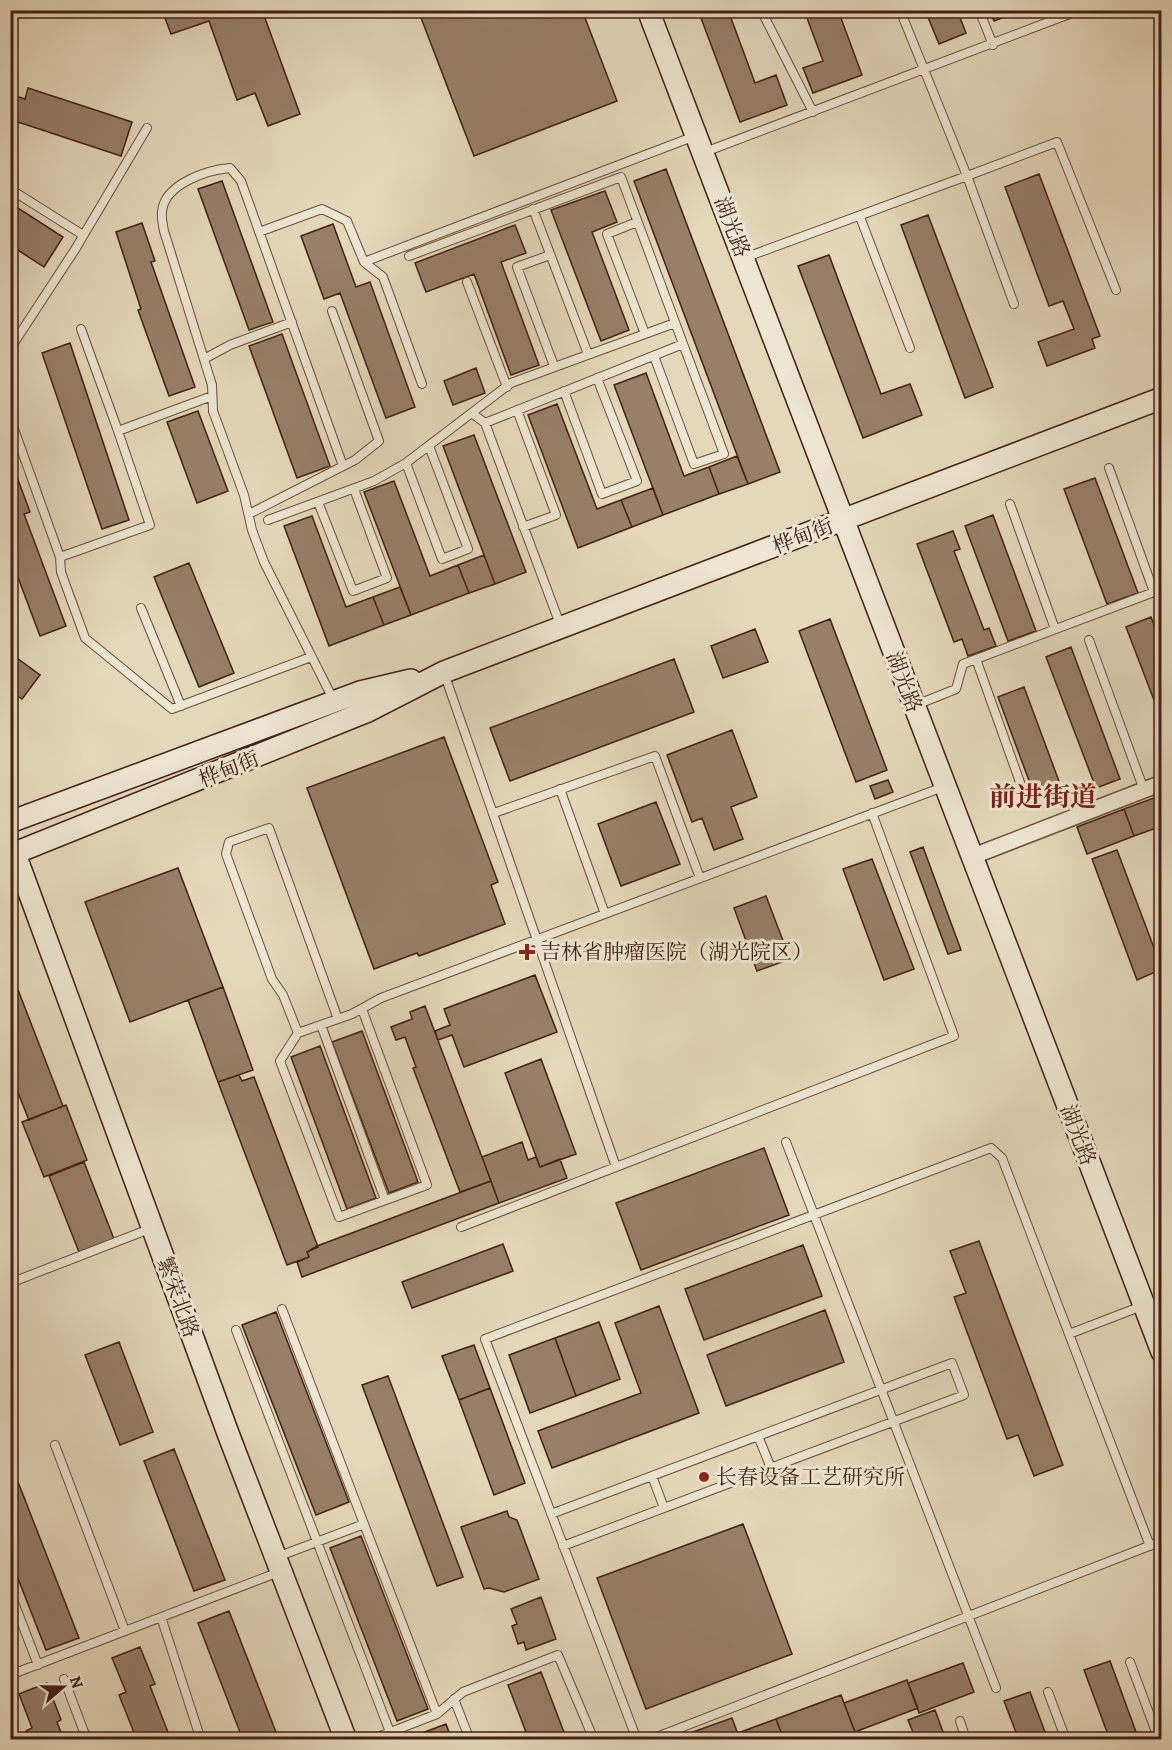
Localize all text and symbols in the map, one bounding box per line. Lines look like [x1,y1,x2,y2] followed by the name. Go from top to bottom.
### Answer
[708,193,756,261] street label: 湖光路
[769,512,837,560] street label: 桦甸街
[880,648,928,716] street label: 湖光路
[195,744,263,794] street label: 桦甸街
[989,779,1097,815] district label: 前进街道
[540,938,813,966] place label: 吉林省肿瘤医院（湖光院区）
[518,943,536,961] marker: 吉林省肿瘤医院（湖光院区）
[1054,1101,1102,1169] street label: 湖光路
[150,1253,206,1341] street label: 繁荣北路
[716,1463,905,1491] place label: 长春设备工艺研究所
[697,1470,711,1484] marker: 长春设备工艺研究所
[33,1657,93,1717] north arrow
[64,1673,89,1692] text: N

